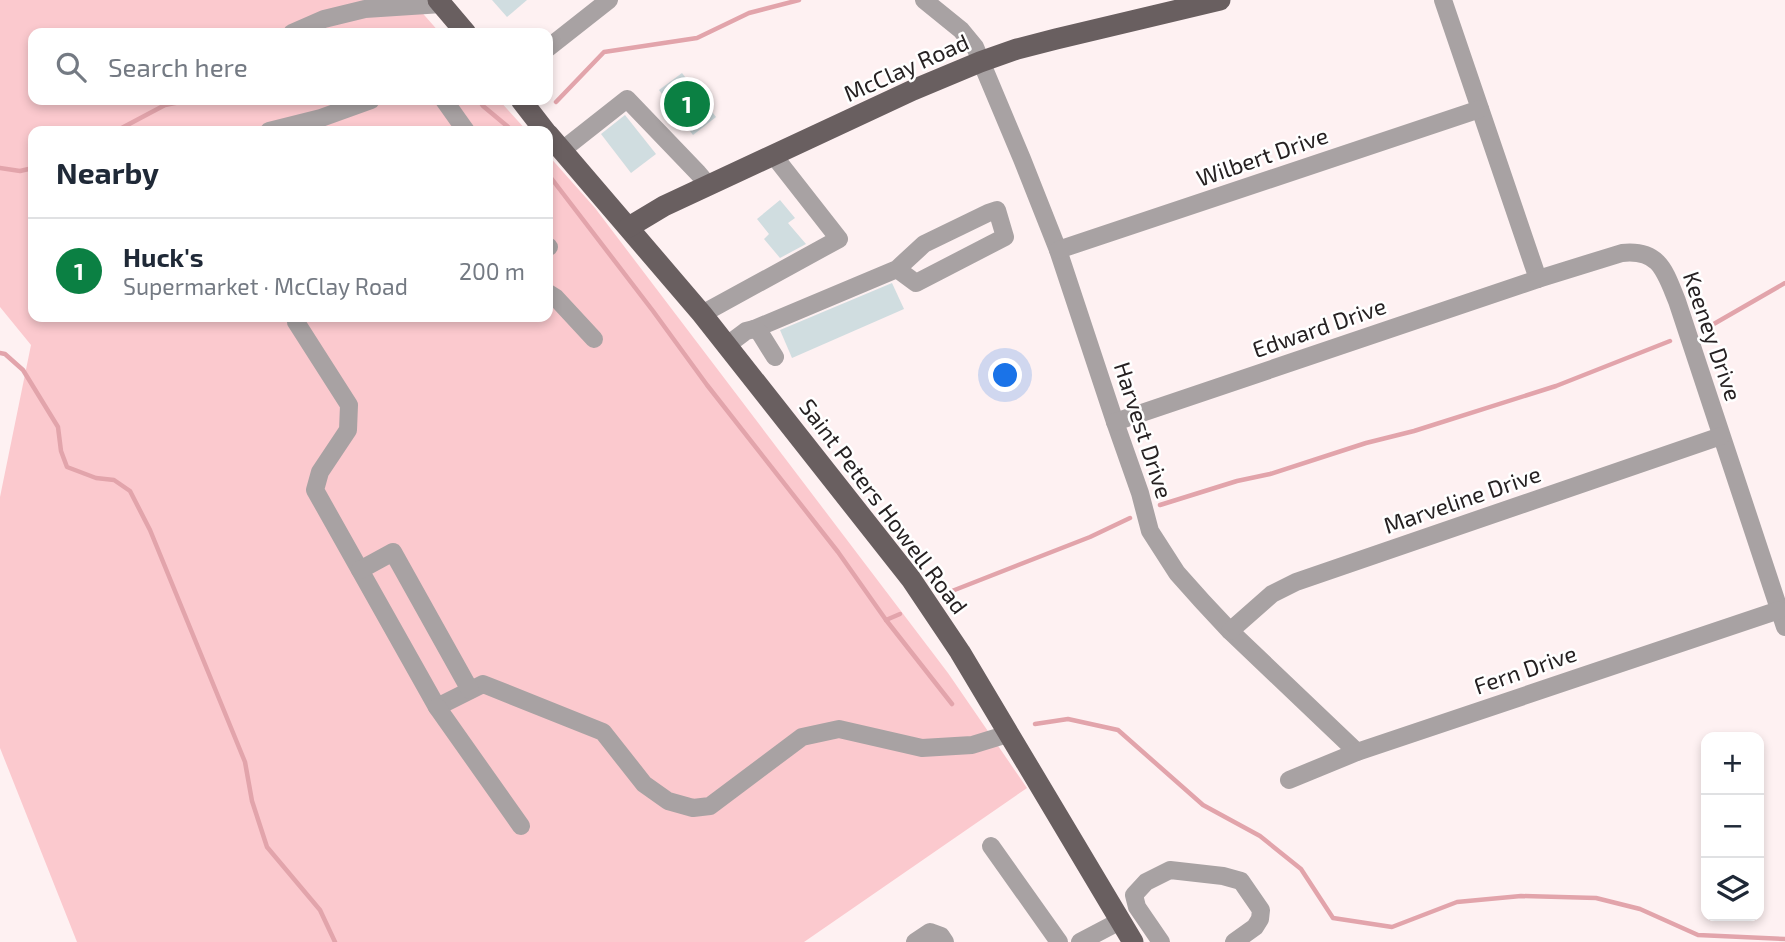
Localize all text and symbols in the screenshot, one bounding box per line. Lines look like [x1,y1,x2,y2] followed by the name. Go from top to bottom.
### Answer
[839,27,973,107] street label: McClay Road
[28,28,553,105] search box
[52,48,90,86] icon: search
[108,51,248,82] text: Search here
[664,78,710,130] pin: 1
[1192,120,1332,192] street label: Wilbert Drive
[56,154,159,190] text: Nearby
[123,241,203,272] text: Huck's
[74,257,84,285] text: 1
[459,257,525,285] text: 200 m
[1678,268,1748,404] street label: Keeney Drive
[123,272,408,300] text: Supermarket · McClay Road
[1248,291,1390,363] street label: Edward Drive
[988,358,1022,392] your location
[1109,358,1179,502] street label: Harvest Drive
[794,393,974,619] street label: Saint Peters Howell Road
[1380,459,1544,539] street label: Marveline Drive
[1470,638,1580,700] street label: Fern Drive
[1701,732,1764,921] map controls
[1701,732,1764,795] button: +
[1701,795,1764,858] button: −
[1701,858,1764,921] button: layers

